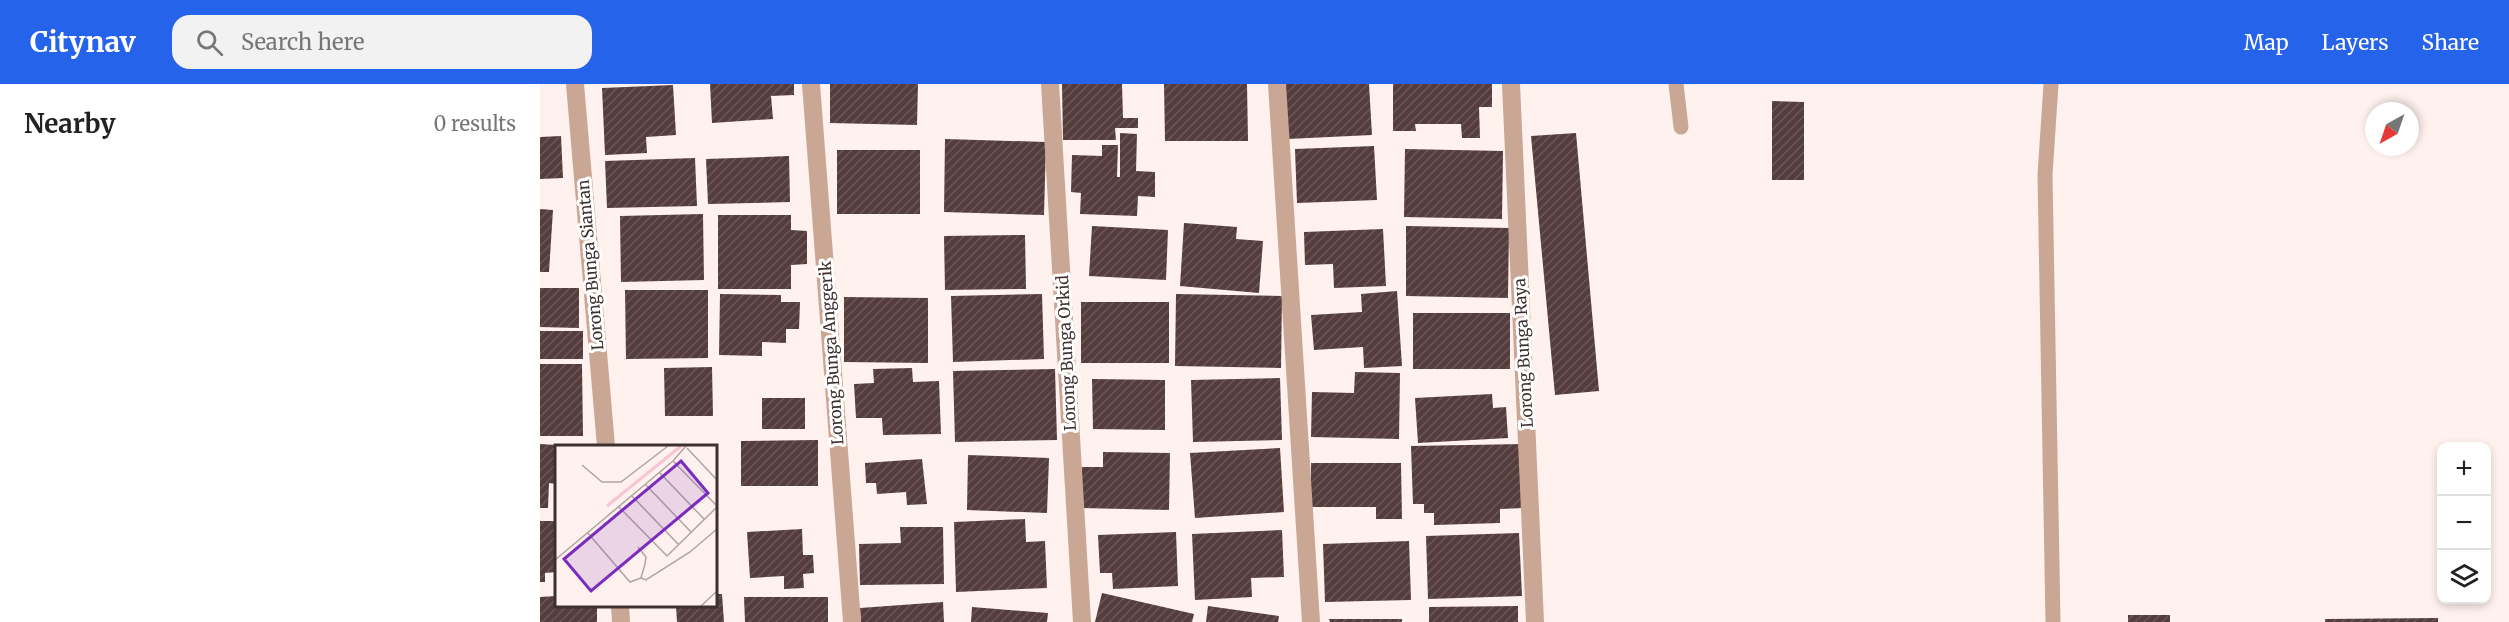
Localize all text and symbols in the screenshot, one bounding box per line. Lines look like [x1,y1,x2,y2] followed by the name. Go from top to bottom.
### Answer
[172,15,592,69] search box
[30,24,136,60] text: Citynav
[193,26,226,59] icon: search
[241,28,364,56] text: Search here
[2244,29,2289,56] text: Map
[2322,29,2389,56] text: Layers
[2422,29,2479,56] text: Share
[2365,102,2419,156] north arrow
[24,107,116,140] text: Nearby
[433,111,516,136] text: 0 results
[573,178,607,351] street label: Lorong Bunga Siantan
[815,259,847,446] street label: Lorong Bunga Anggerik
[1052,274,1080,431] street label: Lorong Bunga Orkid
[1509,277,1537,428] street label: Lorong Bunga Raya
[2437,442,2491,604] map controls
[2437,442,2491,496] button: +
[555,445,717,607] inset map
[2437,496,2491,550] button: −
[2437,550,2491,604] button: layers

